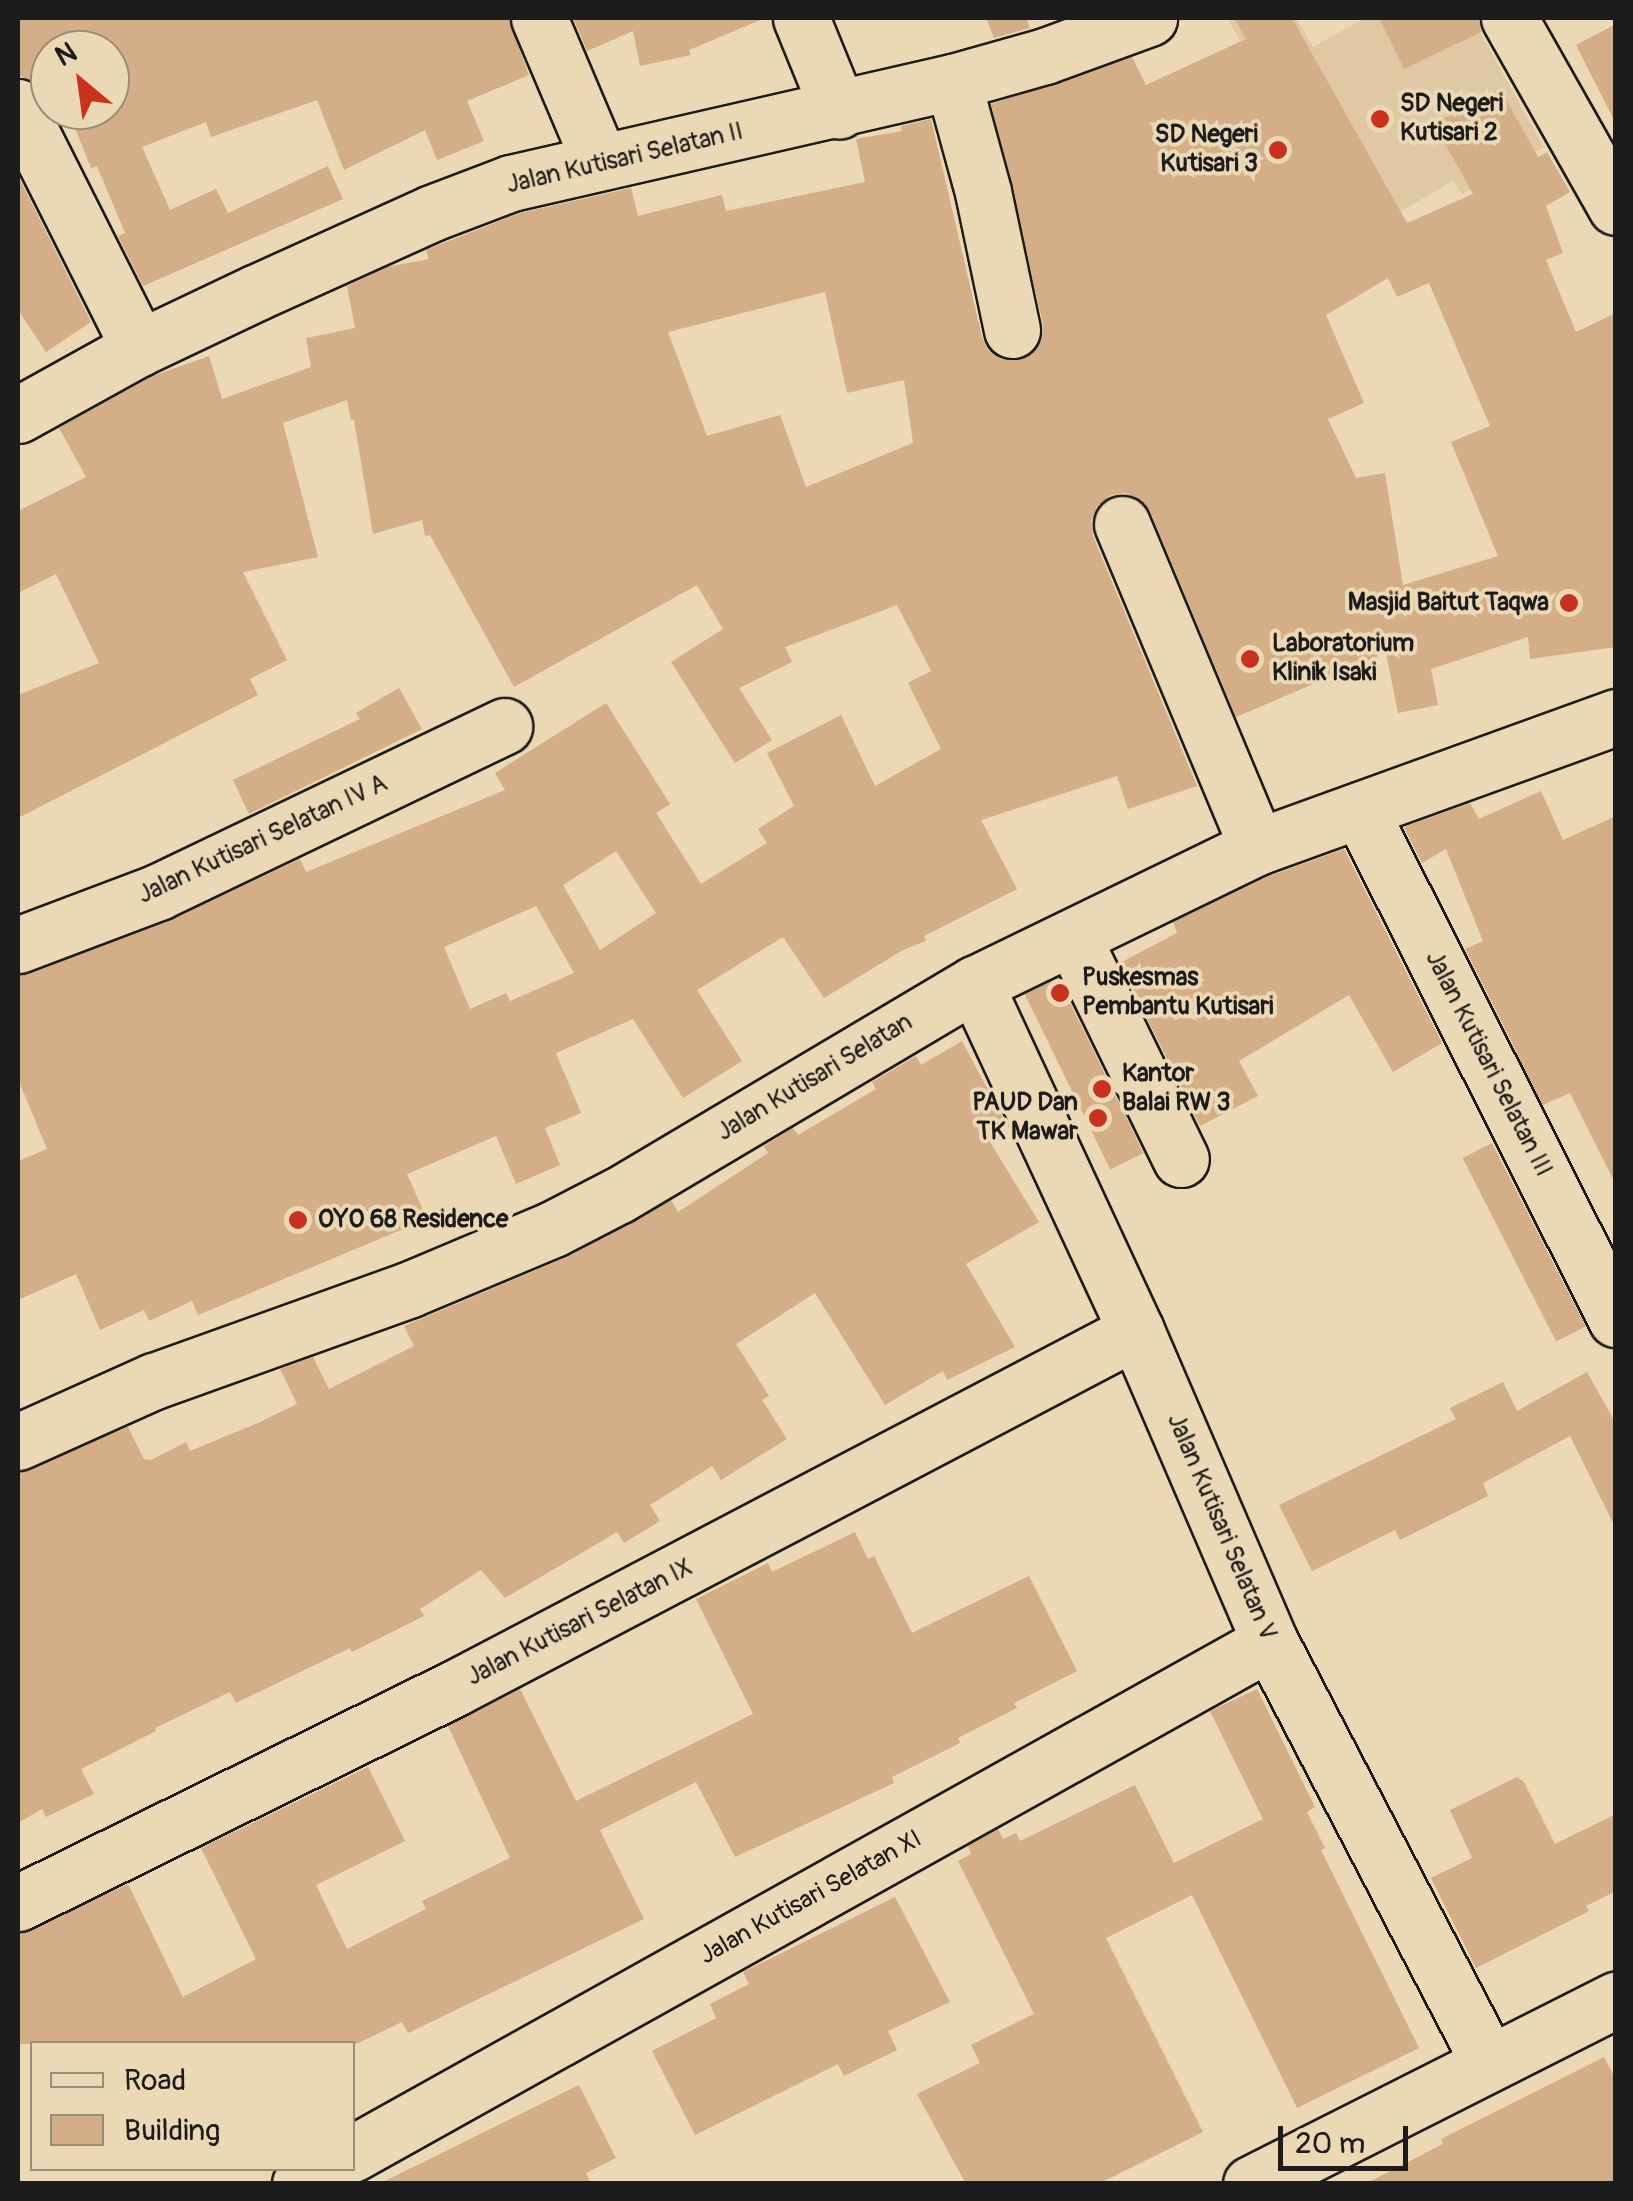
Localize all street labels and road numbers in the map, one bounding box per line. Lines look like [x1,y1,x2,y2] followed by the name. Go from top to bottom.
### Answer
[504,117,746,201] street label: Jalan Kutisari Selatan II
[134,769,392,911] street label: Jalan Kutisari Selatan IV A
[1418,946,1558,1182] street label: Jalan Kutisari Selatan III
[712,1008,918,1148] street label: Jalan Kutisari Selatan
[1160,1409,1282,1645] street label: Jalan Kutisari Selatan V
[462,1553,698,1693] street label: Jalan Kutisari Selatan IX
[695,1824,927,1972] street label: Jalan Kutisari Selatan XI

